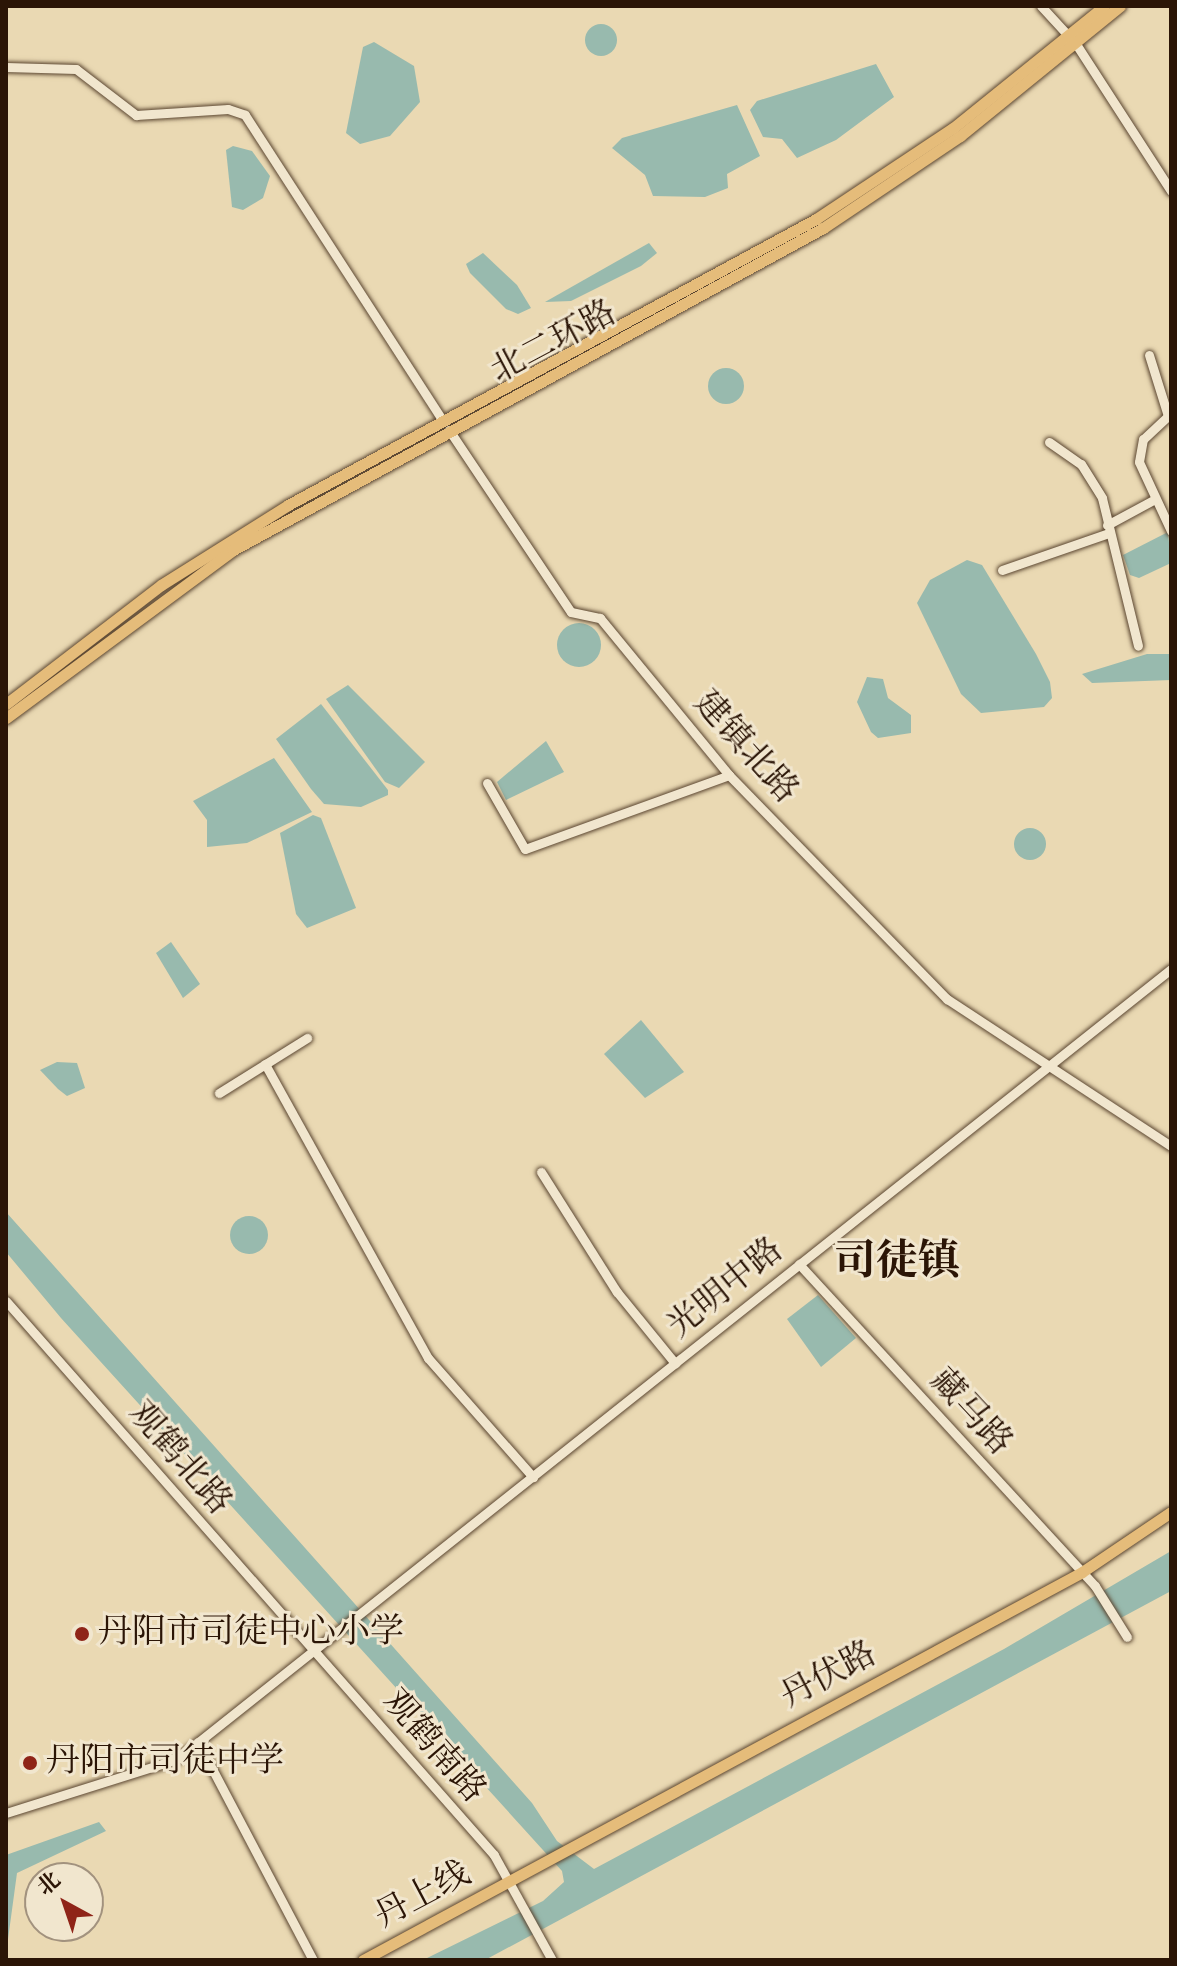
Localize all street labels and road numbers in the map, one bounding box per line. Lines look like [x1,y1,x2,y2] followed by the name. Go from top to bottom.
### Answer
[484,293,624,393] street label: 北二环路
[684,684,806,812] street label: 建镇北路
[660,1230,792,1348] street label: 光明中路
[920,1362,1020,1464] street label: 藏马路
[119,1394,239,1524] street label: 观鹤北路
[774,1634,884,1718] street label: 丹伏路
[373,1682,493,1812] street label: 观鹤南路
[368,1854,478,1938] street label: 丹上线

